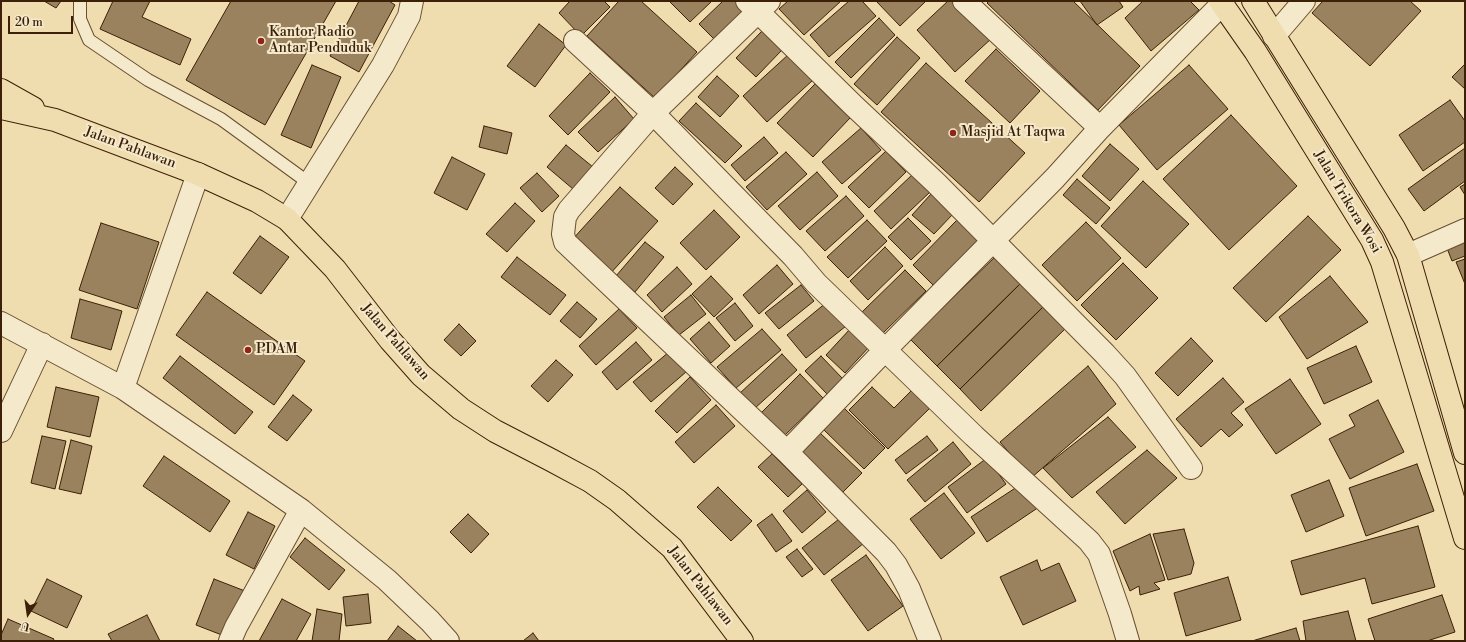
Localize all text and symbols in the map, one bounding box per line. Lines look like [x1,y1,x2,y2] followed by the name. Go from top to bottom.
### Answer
[10,8,75,34] scale bar
[15,15,43,30] text: 20 m
[269,25,371,58] place label: Kantor Radio Antar Penduduk
[256,36,266,46] marker: Kantor Radio Antar Penduduk
[82,124,178,172] street label: Jalan Pahlawan
[961,125,1065,141] place label: Masjid At Taqwa
[948,128,958,138] marker: Masjid At Taqwa
[1310,148,1384,256] street label: Jalan Trikora Wosi
[357,300,433,384] street label: Jalan Pahlawan
[256,342,298,358] place label: PDAM
[243,345,253,355] marker: PDAM
[664,543,736,629] street label: Jalan Pahlawan
[8,594,48,634] north arrow
[20,618,31,633] text: U

